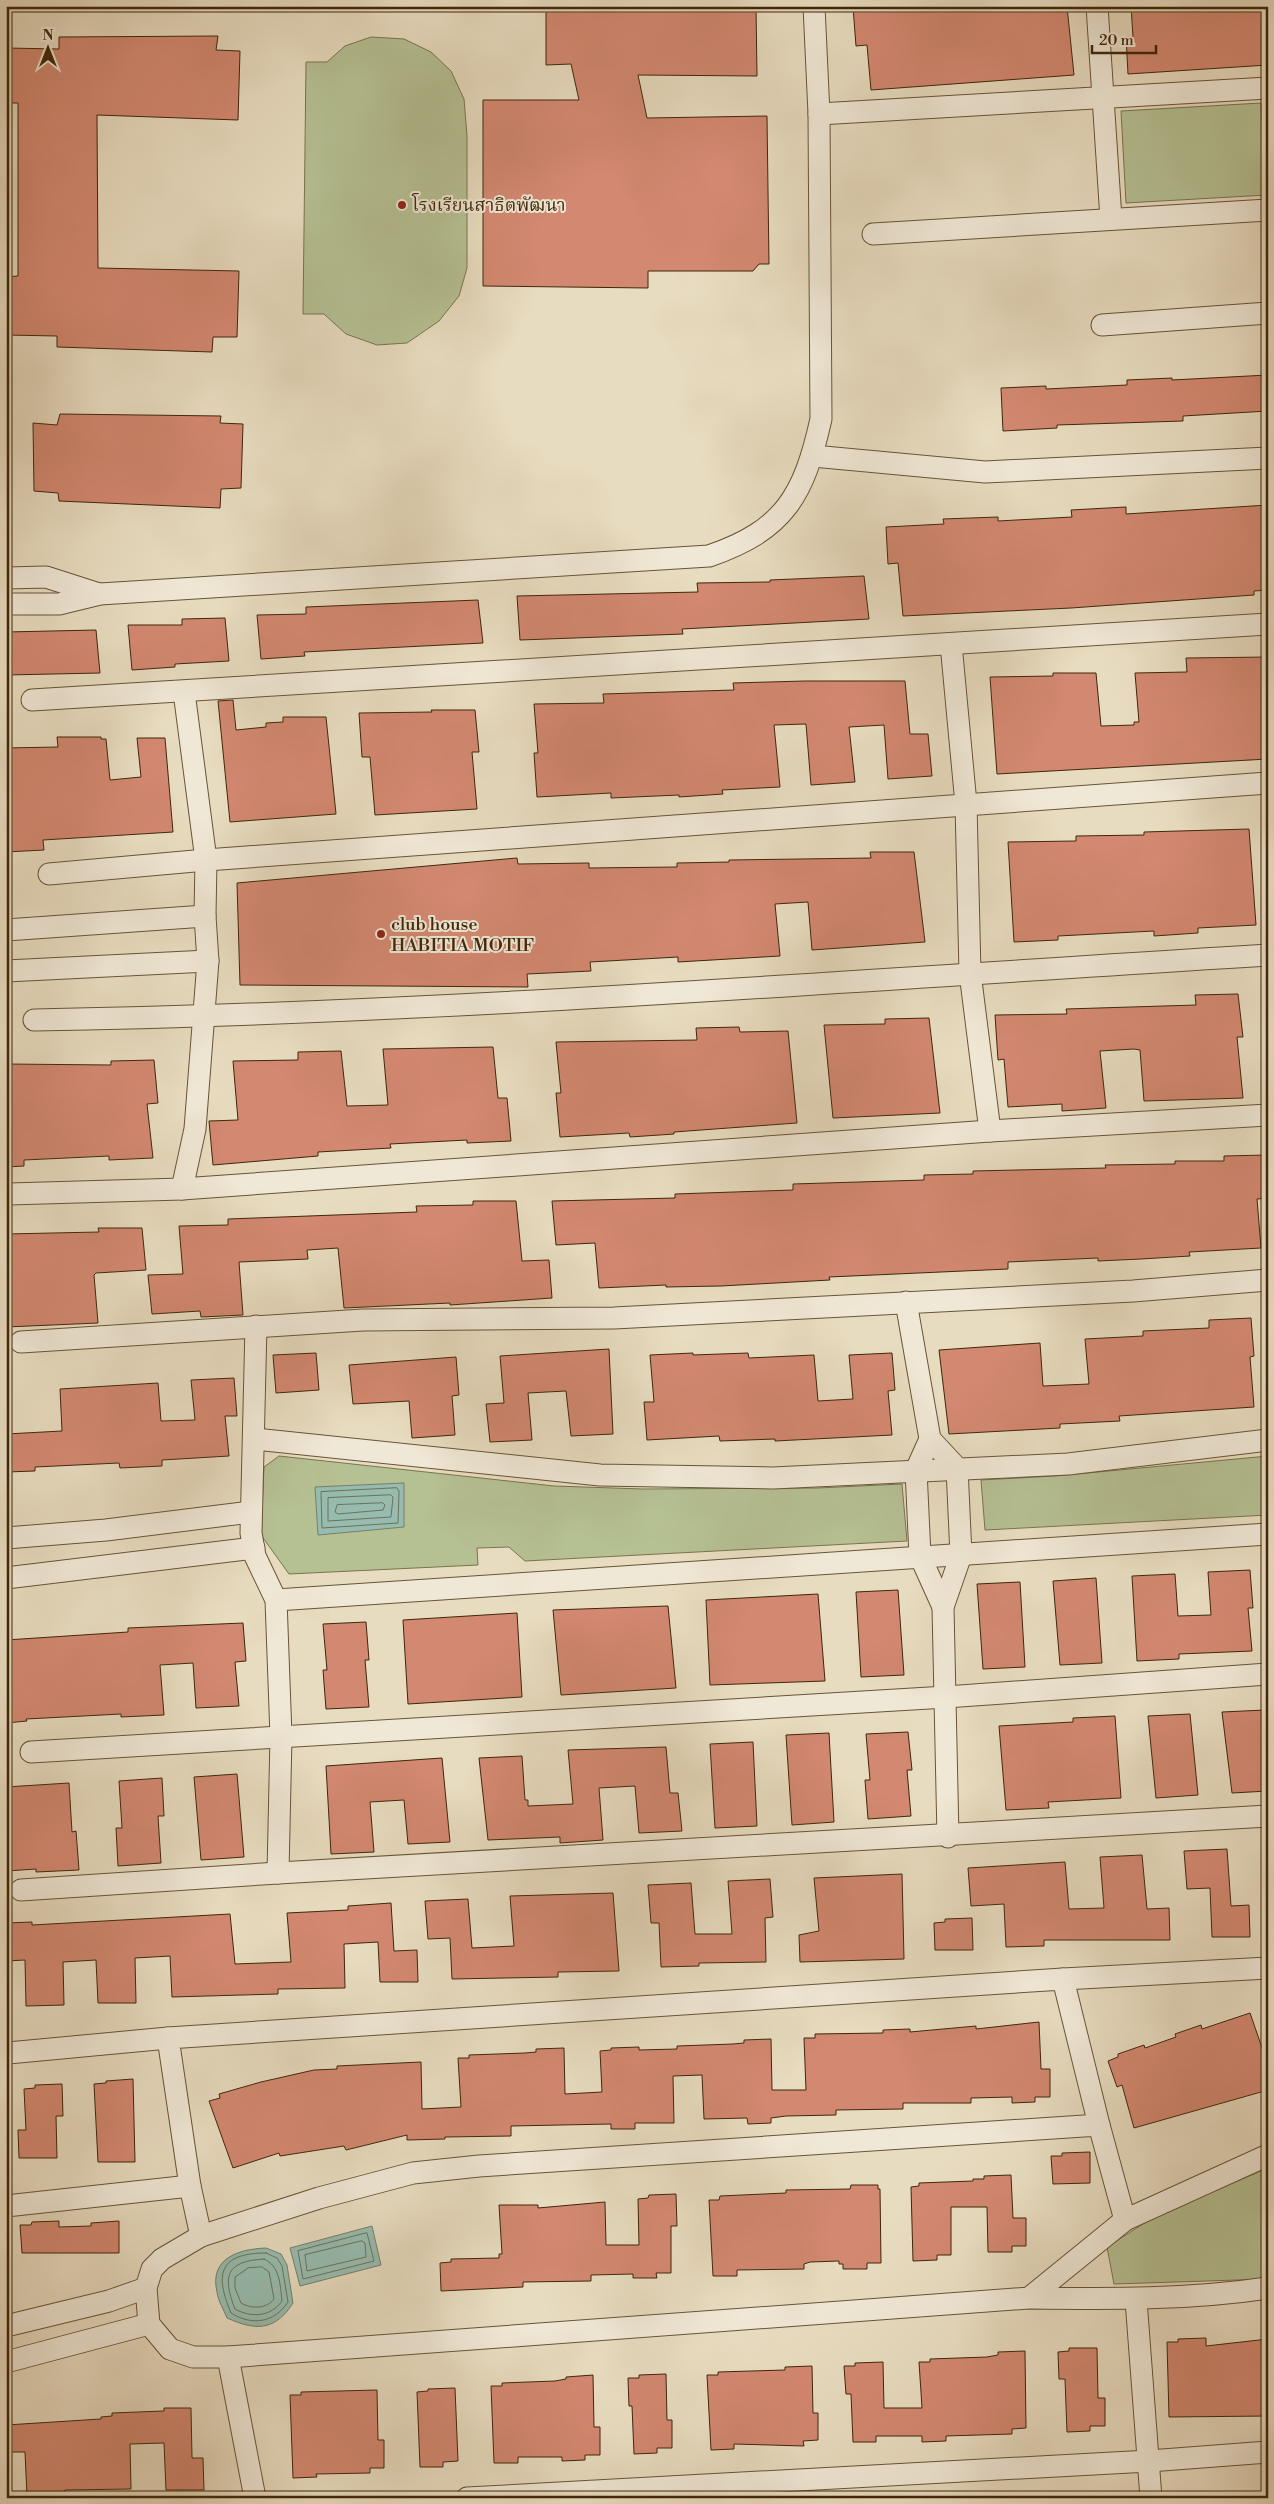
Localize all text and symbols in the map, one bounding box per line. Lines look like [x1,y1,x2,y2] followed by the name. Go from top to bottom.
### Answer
[22,22,72,72] north arrow
[1092,22,1155,54] scale bar
[42,27,54,45] text: N
[1099,31,1134,50] text: 20 m
[411,192,566,217] place label: โรงเรียนสาธิตพัฒนา
[396,199,408,211] marker: โรงเรียนสาธิตพัฒนา
[391,913,534,957] place label: club house HABITIA MOTIF
[375,928,387,940] marker: club house HABITIA MOTIF

